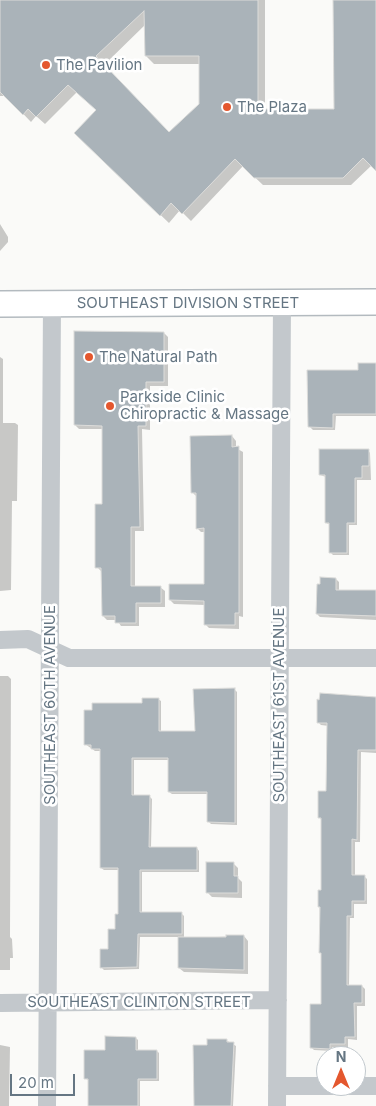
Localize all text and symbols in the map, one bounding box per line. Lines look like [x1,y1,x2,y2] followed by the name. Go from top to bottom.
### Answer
[56,56,142,74] place label: The Pavilion
[40,59,52,71] marker: The Pavilion
[237,98,307,116] place label: The Plaza
[221,101,233,113] marker: The Plaza
[77,294,299,312] street label: SOUTHEAST DIVISION STREET
[99,348,218,366] place label: The Natural Path
[83,351,95,363] marker: The Natural Path
[120,388,289,423] place label: Parkside Clinic Chiropractic & Massage
[104,400,116,412] marker: Parkside Clinic Chiropractic & Massage
[41,605,59,805] street label: SOUTHEAST 60TH AVENUE
[270,607,288,803] street label: SOUTHEAST 61ST AVENUE
[27,993,251,1011] street label: SOUTHEAST CLINTON STREET
[316,1046,366,1096] north arrow
[336,1048,346,1065] text: N
[12,1064,78,1096] scale bar
[18,1073,54,1092] text: 20 m

